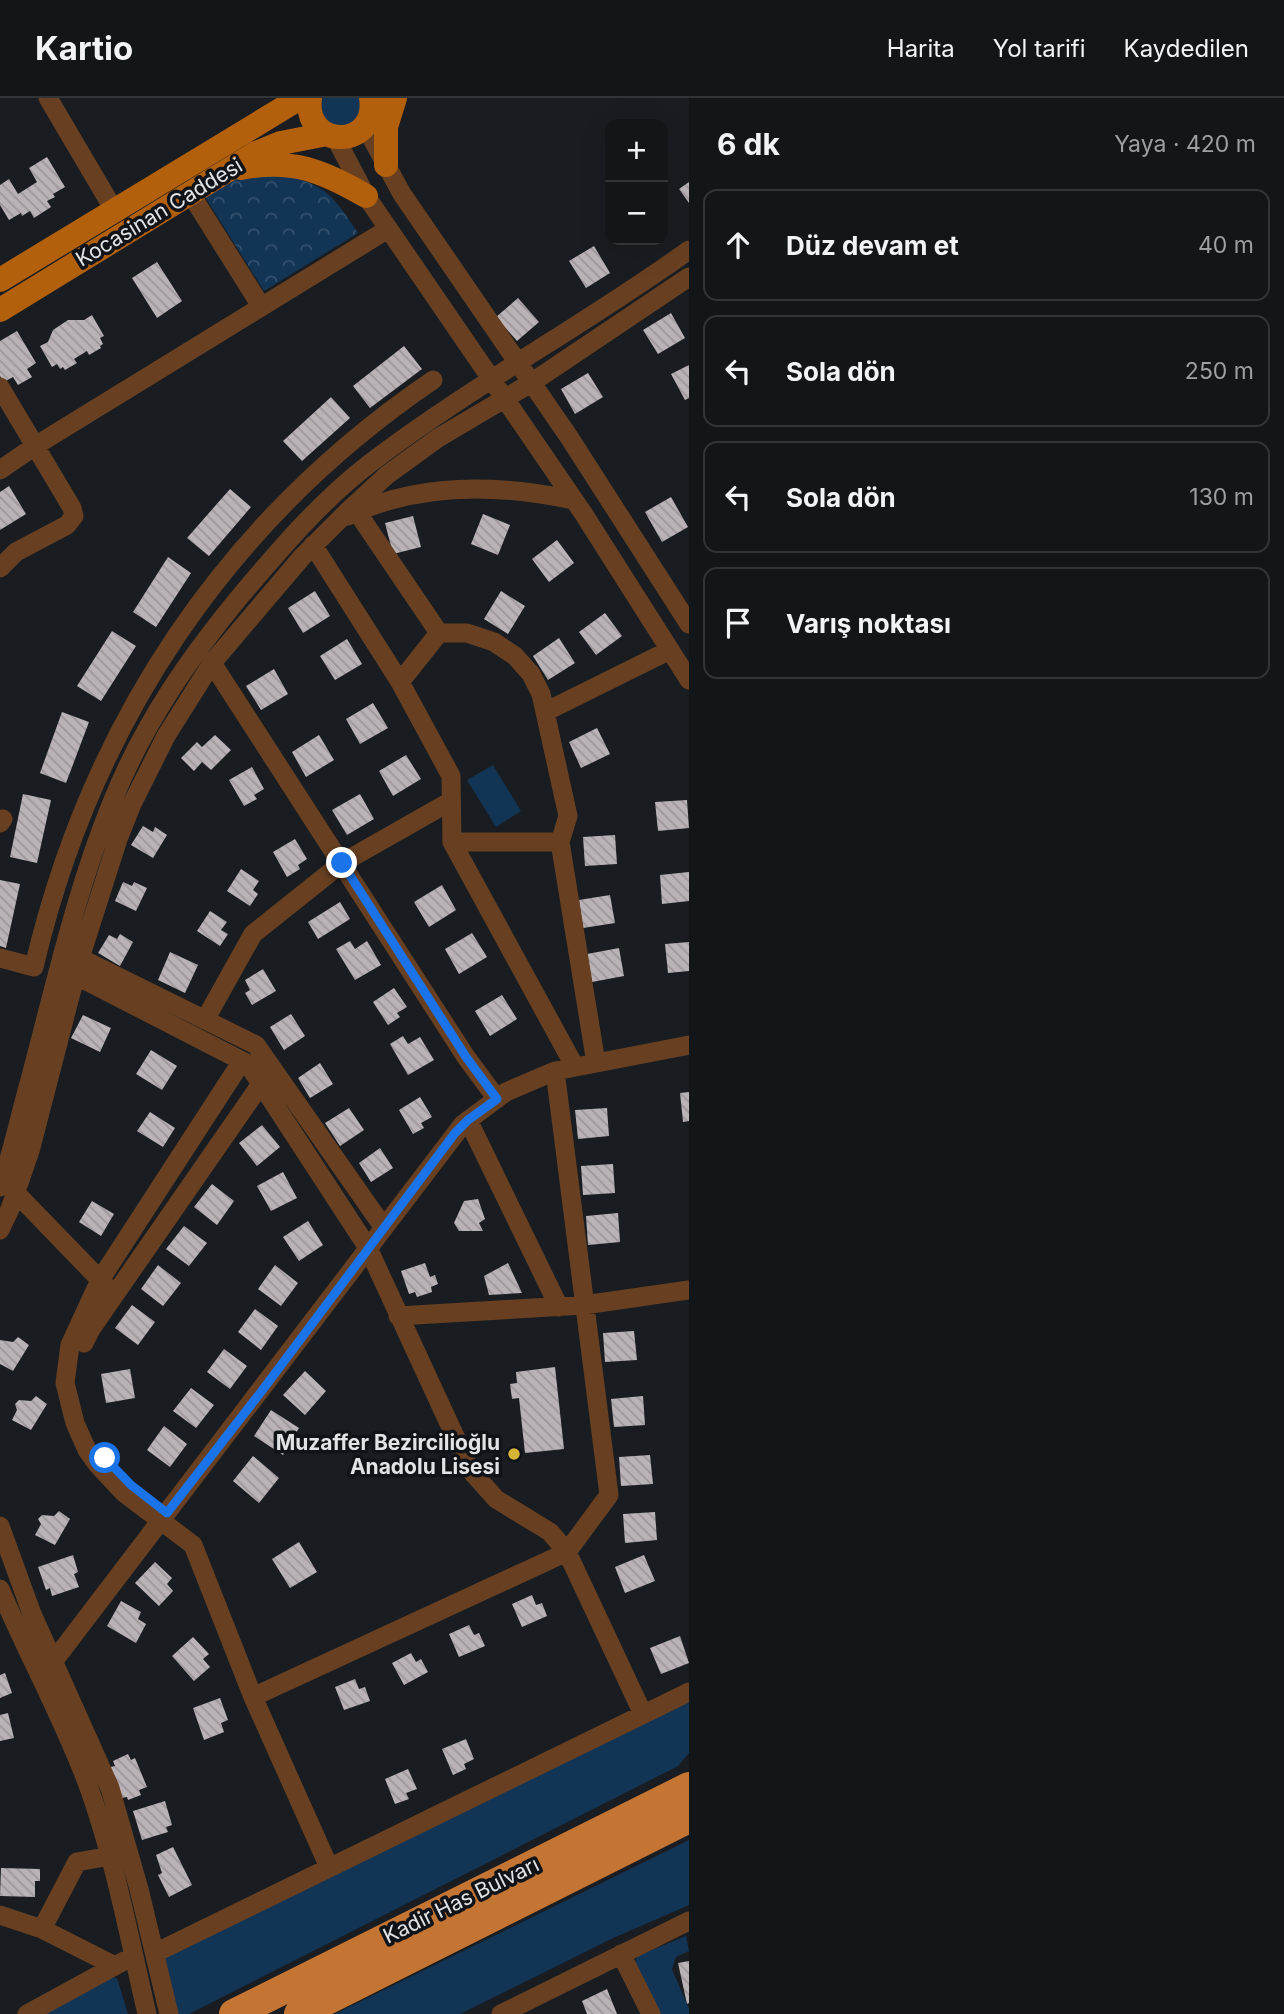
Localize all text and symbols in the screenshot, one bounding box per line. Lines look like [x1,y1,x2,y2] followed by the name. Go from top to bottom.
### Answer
[35,28,133,68] text: Kartio
[887,34,955,63] text: Harita
[993,34,1086,63] text: Yol tarifi
[1124,34,1249,63] text: Kaydedilen
[605,119,668,245] map controls
[605,119,668,182] button: +
[717,126,780,162] text: 6 dk
[1114,130,1256,158] text: Yaya · 420 m
[71,152,247,272] street label: Kocasinan Caddesi
[605,182,668,245] button: −
[719,226,757,264] icon: ahead
[786,230,959,261] text: Düz devam et
[1198,231,1254,259] text: 40 m
[719,352,757,390] icon: left
[786,356,896,387] text: Sola dön
[1185,357,1254,385] text: 250 m
[719,478,757,516] icon: left
[786,482,896,513] text: Sola dön
[1189,483,1254,511] text: 130 m
[719,604,757,642] icon: arrive
[786,608,951,639] text: Varış noktası
[326,847,357,878] route end
[276,1430,500,1479] place label: Muzaffer Bezircilioğlu Anadolu Lisesi
[89,1442,120,1473] route start
[506,1446,522,1462] marker: Muzaffer Bezircilioğlu Anadolu Lisesi
[379,1851,543,1949] street label: Kadir Has Bulvarı

